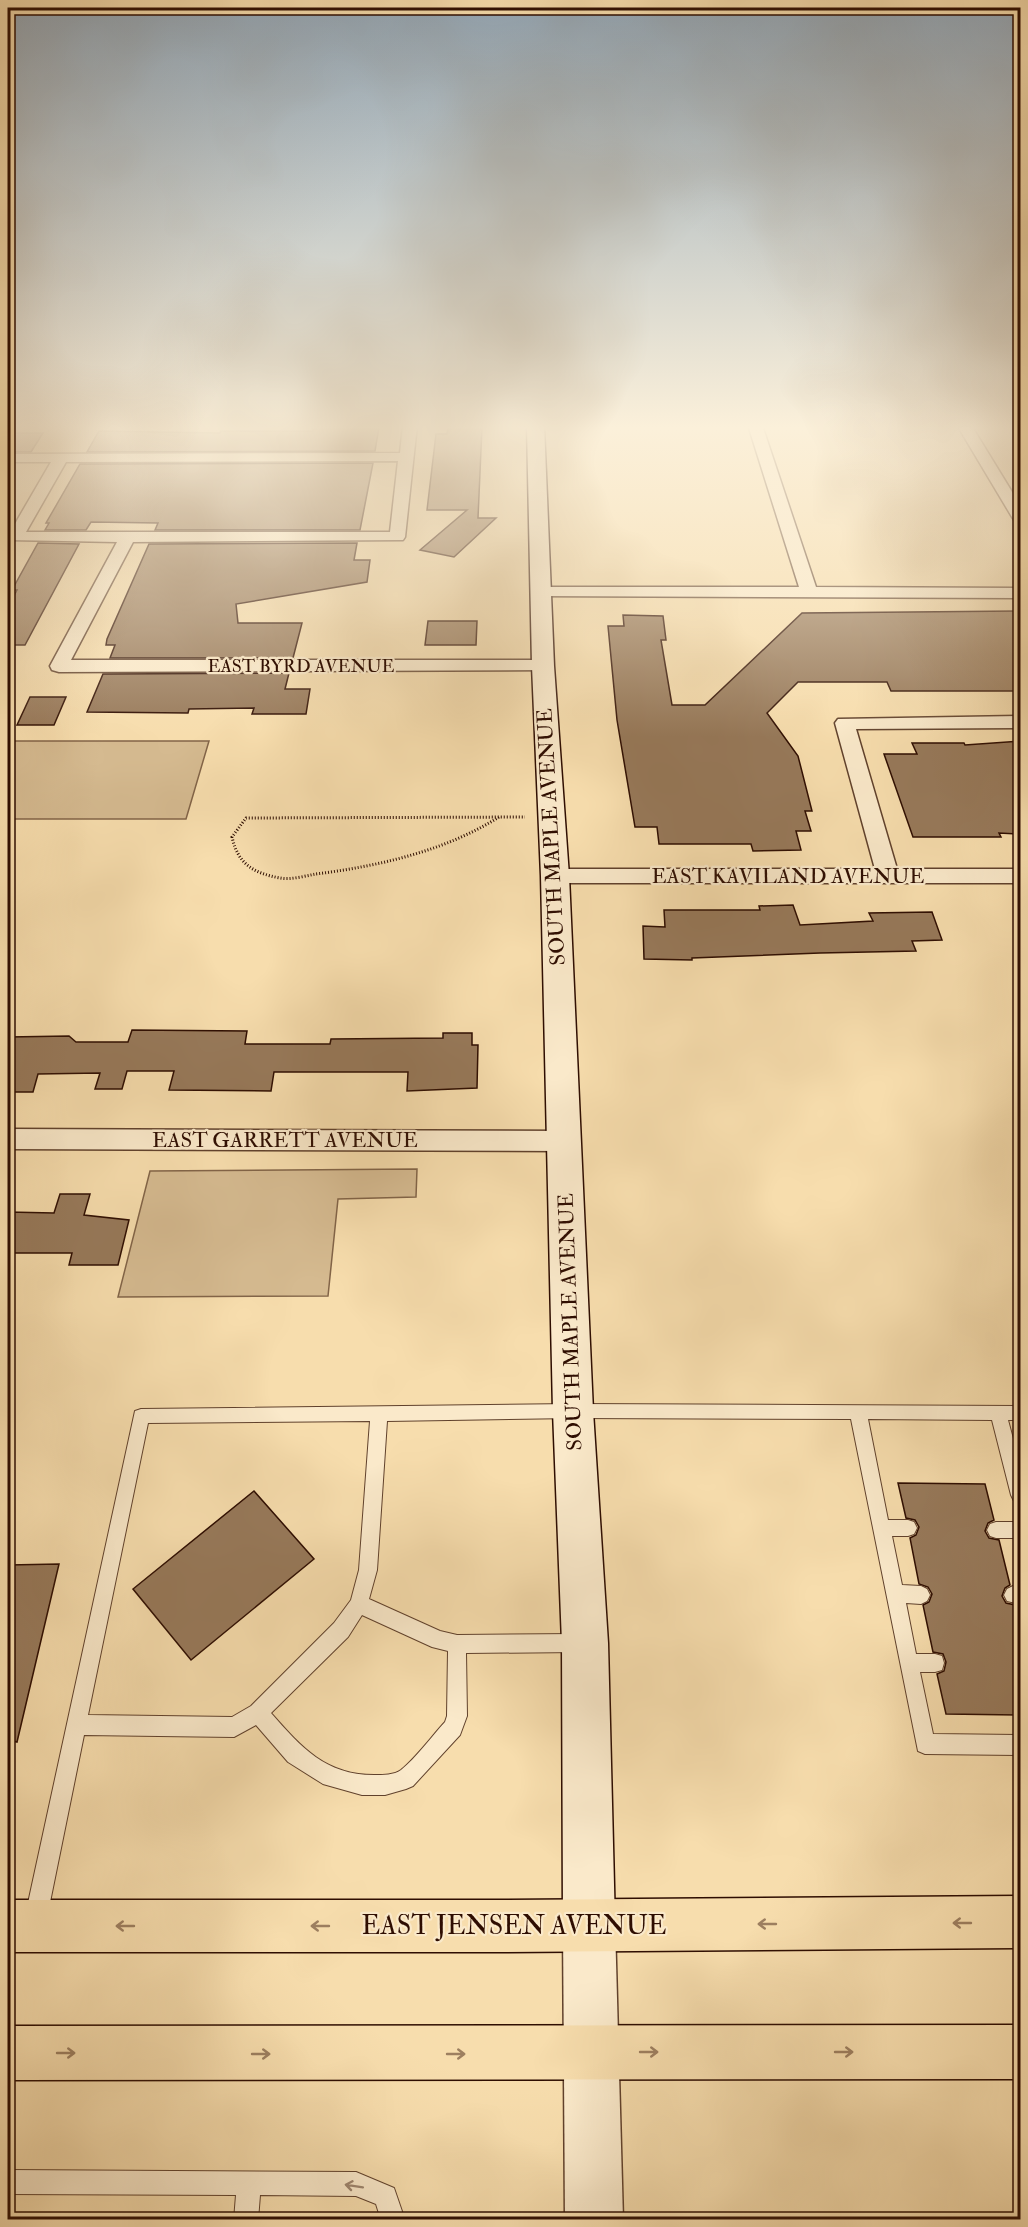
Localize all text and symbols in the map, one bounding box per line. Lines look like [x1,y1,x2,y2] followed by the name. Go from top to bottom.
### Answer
[207,655,395,678] street label: EAST BYRD AVENUE
[531,708,572,966] street label: SOUTH MAPLE AVENUE
[651,863,925,890] street label: EAST KAVILAND AVENUE
[152,1127,418,1154] street label: EAST GARRETT AVENUE
[553,1193,588,1451] street label: SOUTH MAPLE AVENUE
[362,1910,666,1942] street label: EAST JENSEN AVENUE
[953,1917,973,1929] one-way arrow
[758,1918,778,1930] one-way arrow
[116,1920,136,1932] one-way arrow
[311,1920,331,1932] one-way arrow
[638,2046,658,2058] one-way arrow
[833,2046,853,2058] one-way arrow
[55,2047,75,2059] one-way arrow
[250,2048,270,2060] one-way arrow
[445,2048,465,2060] one-way arrow
[345,2180,364,2191] one-way arrow

